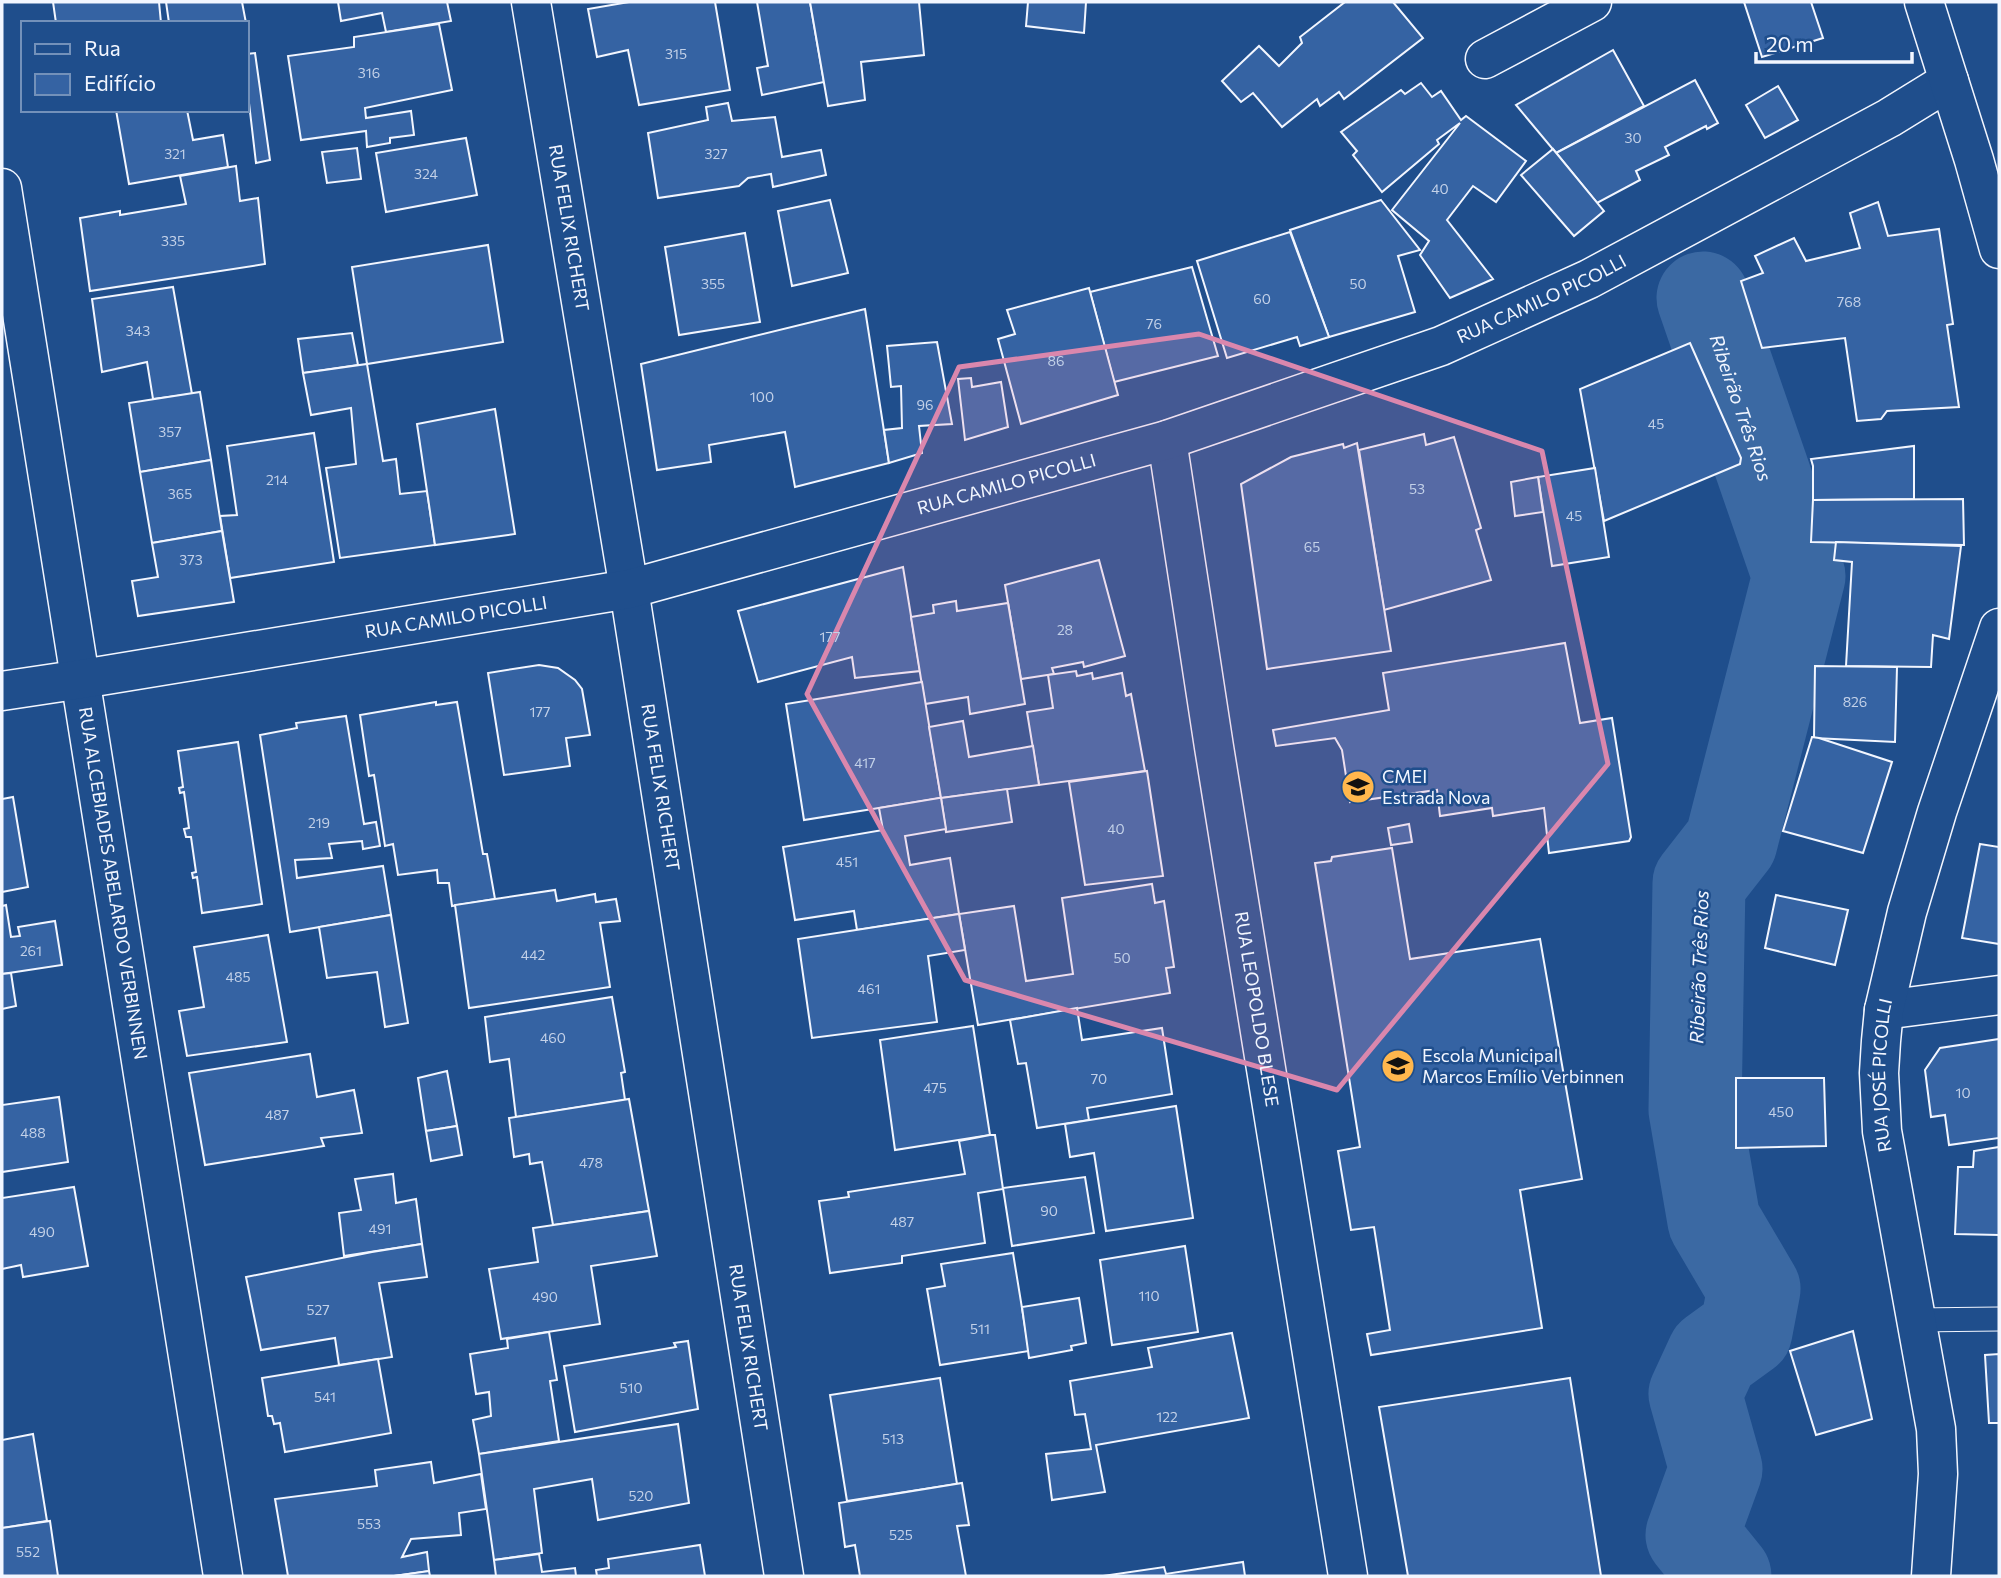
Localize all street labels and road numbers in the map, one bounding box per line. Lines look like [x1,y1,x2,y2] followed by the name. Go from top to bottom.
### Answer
[545,143,594,313] street label: RUA FELIX RICHERT
[1453,249,1629,347] street label: RUA CAMILO PICOLLI
[914,448,1098,519] street label: RUA CAMILO PICOLLI
[363,591,549,642] street label: RUA CAMILO PICOLLI
[637,702,685,873] street label: RUA FELIX RICHERT
[75,705,153,1061] street label: RUA ALCEBIADES ABELARDO VERBINNEN
[1231,910,1284,1108] street label: RUA LEOPOLDO BLESE
[1867,996,1896,1154] street label: RUA JOSÉ PICOLLI
[725,1262,773,1433] street label: RUA FELIX RICHERT

